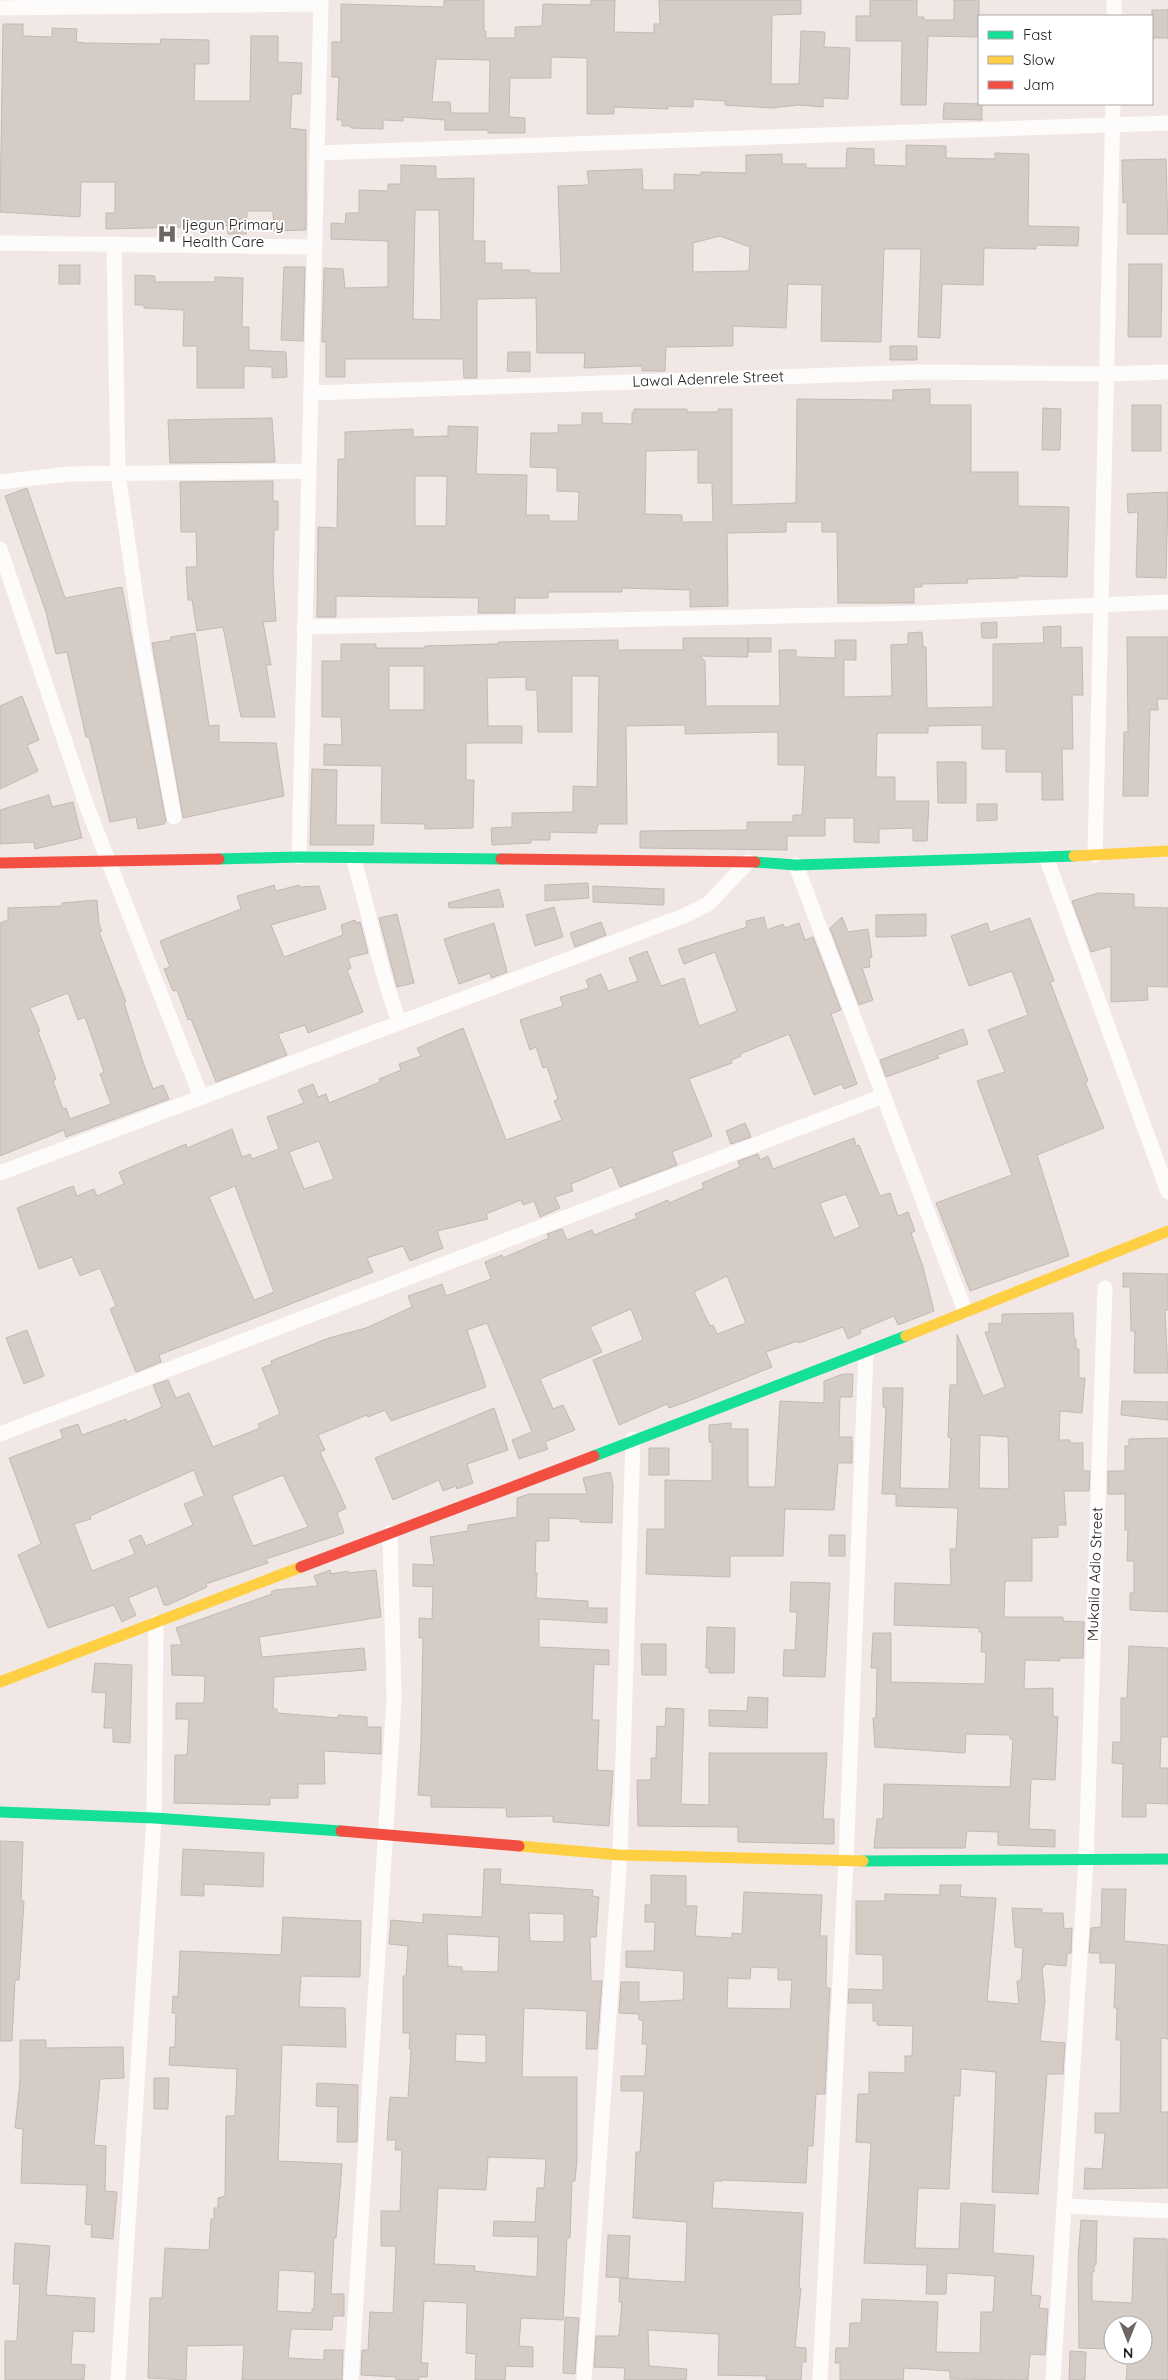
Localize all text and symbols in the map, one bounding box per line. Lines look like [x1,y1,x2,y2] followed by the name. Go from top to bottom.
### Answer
[978,15,1153,105] legend
[1023,25,1052,44] text: Fast
[1023,50,1055,69] text: Slow
[1023,75,1054,94] text: Jam
[182,215,284,251] place label: Ijegun Primary Health Care
[156,223,178,245] hospital icon: Ijegun Primary Health Care
[632,366,784,391] street label: Lawal Adenrele Street
[1083,1507,1106,1641] street label: Mukaila Adio Street
[1103,2315,1153,2365] north arrow
[1123,2344,1133,2362] text: N

